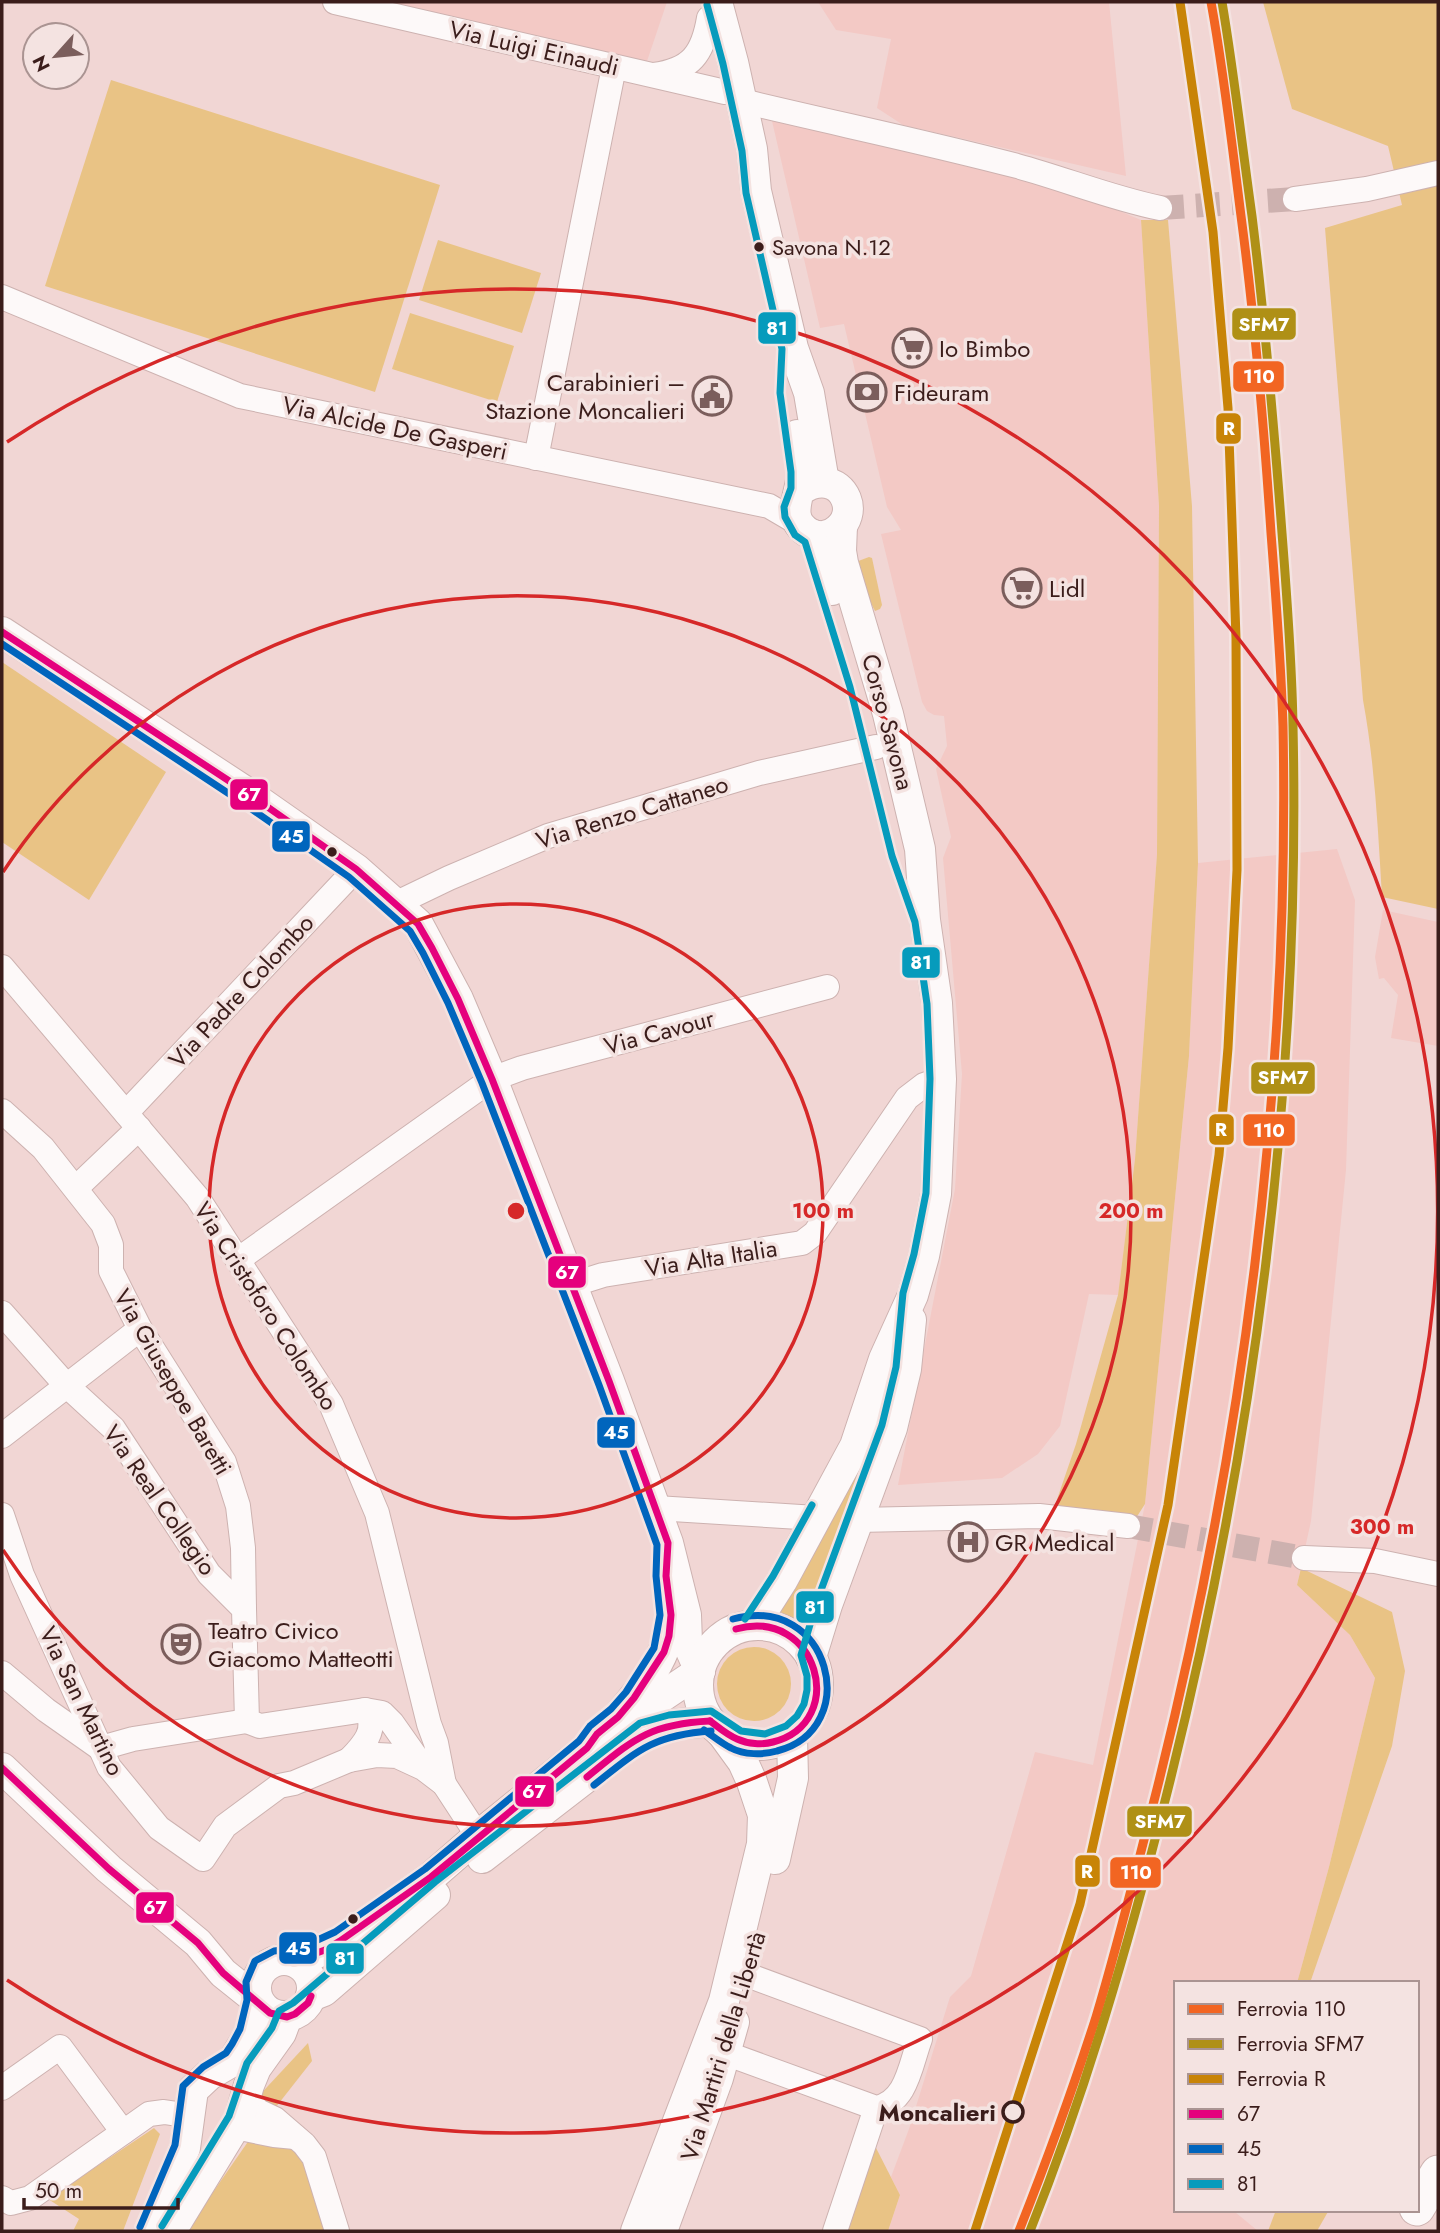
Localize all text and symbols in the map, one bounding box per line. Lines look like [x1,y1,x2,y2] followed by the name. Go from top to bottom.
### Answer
[446,11,622,85] street label: Via Luigi Einaudi
[21,21,91,91] north arrow
[26,51,57,76] text: N
[772,231,891,263] place label: Savona N.12
[752,240,766,254] marker: Savona N.12
[1231,307,1297,341] line badge: SFM7
[757,311,797,345] line badge: 81
[1239,311,1290,338] text: SFM7
[766,315,788,342] text: 81
[891,327,933,369] supermarket icon: Io Bimbo
[939,331,1030,366] place label: Io Bimbo
[1232,360,1285,393] line badge: 110
[1243,363,1275,390] text: 110
[485,365,685,428] place label: Carabinieri – Stazione Moncalieri
[846,371,888,413] bank icon: Fideuram
[691,375,733,417] public building icon: Carabinieri – Stazione Moncalieri
[894,375,989,410] place label: Fideuram
[279,387,511,469] street label: Via Alcide De Gasperi
[1215,412,1242,445] line badge: R
[1223,415,1236,442] text: R
[1001,567,1043,609] supermarket icon: Lidl
[1049,571,1085,606] place label: Lidl
[853,650,923,794] street label: Corso Savona
[532,766,732,858] street label: Via Renzo Cattaneo
[229,778,269,811] line badge: 67
[237,781,262,808] text: 67
[271,820,311,853] line badge: 45
[278,823,304,850] text: 45
[325,845,339,859] unlabelled marker
[160,906,322,1076] street label: Via Padre Colombo
[901,946,941,979] line badge: 81
[910,949,932,976] text: 81
[600,1000,719,1064] street label: Via Cavour
[1250,1061,1316,1095] line badge: SFM7
[1258,1064,1309,1091] text: SFM7
[1208,1113,1235,1146] line badge: R
[1242,1113,1296,1147] line badge: 110
[1215,1116,1228,1143] text: R
[1253,1117,1285,1144] text: 110
[185,1195,347,1417] street label: Via Cristoforo Colombo
[792,1196,854,1226] text: 100 m
[1098,1196,1164,1226] text: 200 m
[504,1199,528,1223] centre of rings
[642,1230,780,1286] street label: Via Alta Italia
[547,1255,587,1289] line badge: 67
[555,1259,580,1286] text: 67
[105,1282,241,1482] street label: Via Giuseppe Baretti
[596,1416,636,1449] line badge: 45
[95,1418,225,1582] street label: Via Real Collegio
[603,1419,629,1446] text: 45
[1350,1512,1414,1542] text: 300 m
[947,1521,989,1563] hospital icon: GR Medical
[995,1525,1115,1560] place label: GR Medical
[795,1590,835,1624] line badge: 81
[804,1594,826,1621] text: 81
[208,1613,394,1676] place label: Teatro Civico Giacomo Matteotti
[31,1620,133,1782] street label: Via San Martino
[160,1623,202,1665] theatre icon: Teatro Civico Giacomo Matteotti
[514,1775,555,1808] line badge: 67
[522,1778,547,1805] text: 67
[1126,1805,1193,1838] line badge: SFM7
[1135,1808,1186,1835] text: SFM7
[1074,1854,1101,1888] line badge: R
[1109,1856,1162,1889] line badge: 110
[1081,1858,1094,1885] text: R
[1120,1859,1152,1886] text: 110
[135,1891,175,1924] line badge: 67
[143,1894,168,1921] text: 67
[346,1912,360,1926] unlabelled marker
[671,1927,775,2165] street label: Via Martiri della Libertà
[278,1931,318,1965] line badge: 45
[285,1935,311,1962] text: 45
[325,1942,365,1975] line badge: 81
[334,1945,356,1972] text: 81
[1174,1981,1419,2212] legend
[1237,1994,1346,2024] text: Ferrovia 110
[1237,2029,1364,2059] text: Ferrovia SFM7
[1237,2064,1326,2094] text: Ferrovia R
[879,2095,996,2130] place label: Moncalieri
[1237,2099,1260,2129] text: 67
[1002,2101,1024,2123] marker: Moncalieri
[1237,2134,1261,2164] text: 45
[24,2166,178,2210] scale bar
[1237,2169,1258,2199] text: 81
[35,2176,82,2206] text: 50 m

